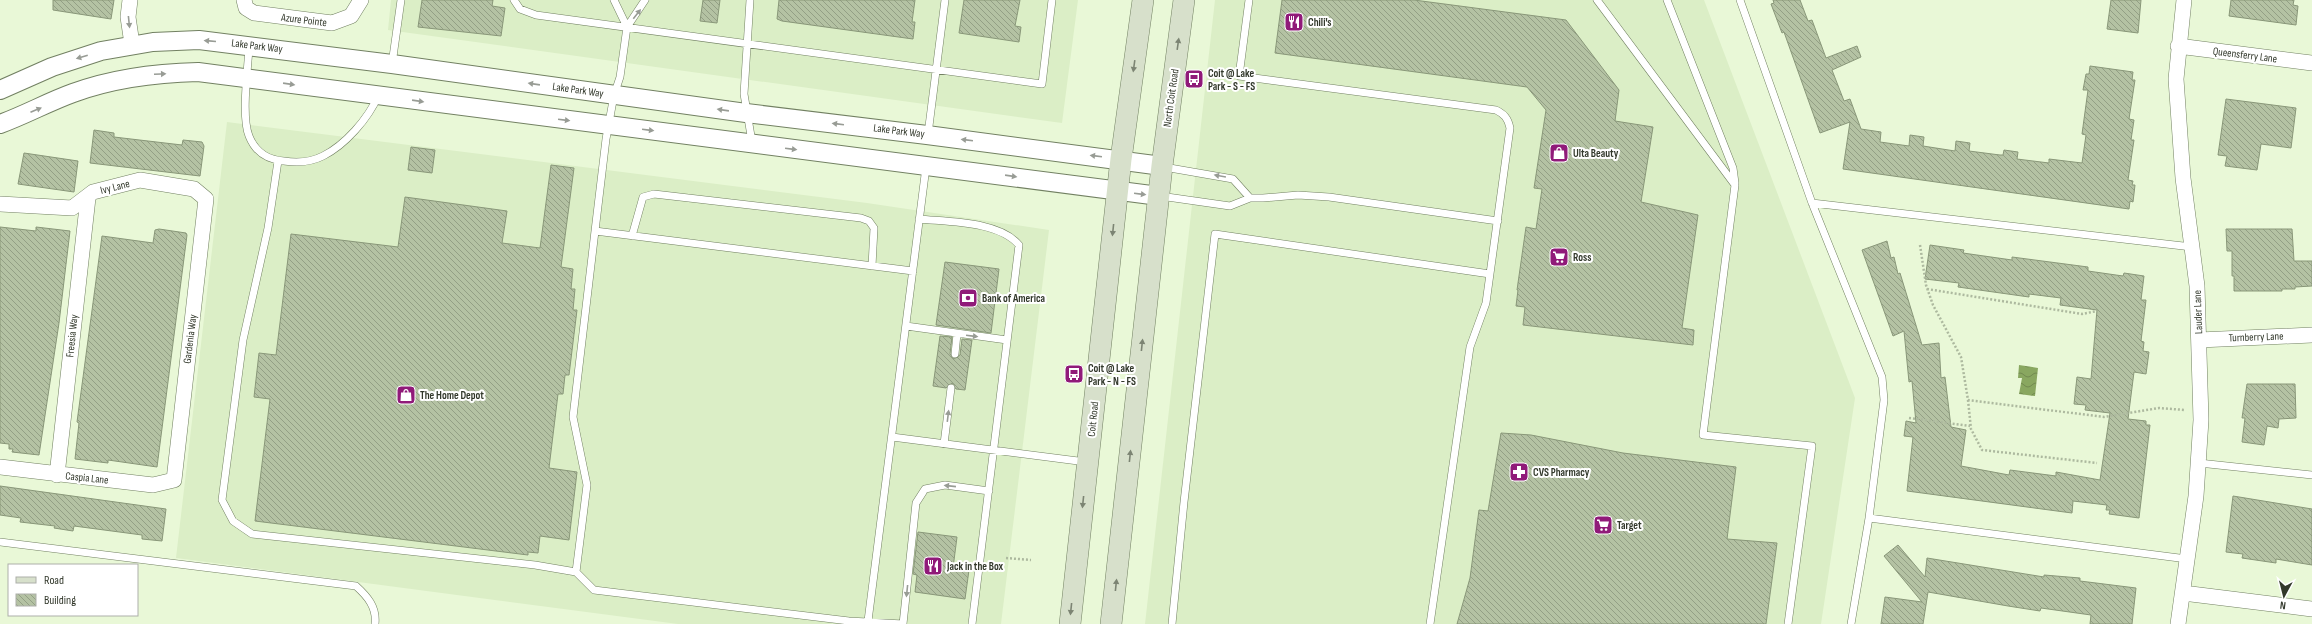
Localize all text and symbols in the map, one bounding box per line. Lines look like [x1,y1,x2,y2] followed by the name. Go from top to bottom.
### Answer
[633,8,641,19] one-way arrow
[279,11,328,29] street label: Azure Pointe
[1283,11,1305,33] restaurant icon: Chili's
[126,16,132,28] one-way arrow
[1308,16,1332,29] place label: Chili's
[231,36,284,56] street label: Lake Park Way
[204,37,216,44] one-way arrow
[1175,38,1182,51] one-way arrow
[2212,45,2278,65] street label: Queensferry Lane
[76,54,88,60] one-way arrow
[1131,60,1137,72] one-way arrow
[1208,67,1255,93] place label: Coit @ Lake Park - S - FS
[1160,68,1182,128] street label: North Coit Road
[1183,68,1205,90] bus stop icon: Coit @ Lake Park - S - FS
[154,70,166,77] one-way arrow
[552,80,605,100] street label: Lake Park Way
[283,81,296,87] one-way arrow
[527,81,540,87] one-way arrow
[412,98,424,104] one-way arrow
[31,106,43,112] one-way arrow
[717,107,729,113] one-way arrow
[558,117,570,123] one-way arrow
[832,121,844,127] one-way arrow
[873,121,926,141] street label: Lake Park Way
[642,127,654,133] one-way arrow
[961,136,973,143] one-way arrow
[1548,142,1570,164] shop icon: Ulta Beauty
[785,146,797,152] one-way arrow
[1573,147,1619,160] place label: Ulta Beauty
[1090,153,1102,159] one-way arrow
[1005,173,1017,179] one-way arrow
[1214,173,1226,179] one-way arrow
[99,177,131,197] street label: Ivy Lane
[1134,191,1146,197] one-way arrow
[1110,224,1117,236] one-way arrow
[1548,246,1570,268] supermarket icon: Ross
[1573,251,1591,264] place label: Ross
[957,287,979,309] bank icon: Bank of America
[2191,290,2205,334] street label: Lauder Lane
[982,292,1045,305] place label: Bank of America
[63,313,81,358] street label: Freesia Way
[181,313,200,364] street label: Gardenia Way
[2228,330,2284,344] street label: Turnberry Lane
[966,333,978,339] one-way arrow
[1139,339,1146,352] one-way arrow
[1088,362,1136,388] place label: Coit @ Lake Park - N - FS
[1063,363,1085,385] bus stop icon: Coit @ Lake Park - N - FS
[395,384,417,406] shop icon: The Home Depot
[420,389,484,402] place label: The Home Depot
[1085,400,1101,437] street label: Coit Road
[945,410,951,422] one-way arrow
[1127,450,1133,462] one-way arrow
[1508,461,1530,483] pharmacy icon: CVS Pharmacy
[1533,466,1590,479] place label: CVS Pharmacy
[65,469,109,487] street label: Caspia Lane
[944,483,956,489] one-way arrow
[1080,496,1087,508] one-way arrow
[1592,514,1614,536] supermarket icon: Target
[1617,519,1642,532] place label: Target
[922,555,944,577] restaurant icon: Jack in the Box
[946,560,1004,573] place label: Jack in the Box
[8,564,138,616] legend
[44,573,64,588] text: Road
[2264,576,2304,616] north arrow
[1112,579,1119,591] one-way arrow
[903,584,910,597] one-way arrow
[44,593,76,608] text: Building
[2279,599,2287,612] text: N
[1068,603,1075,615] one-way arrow

